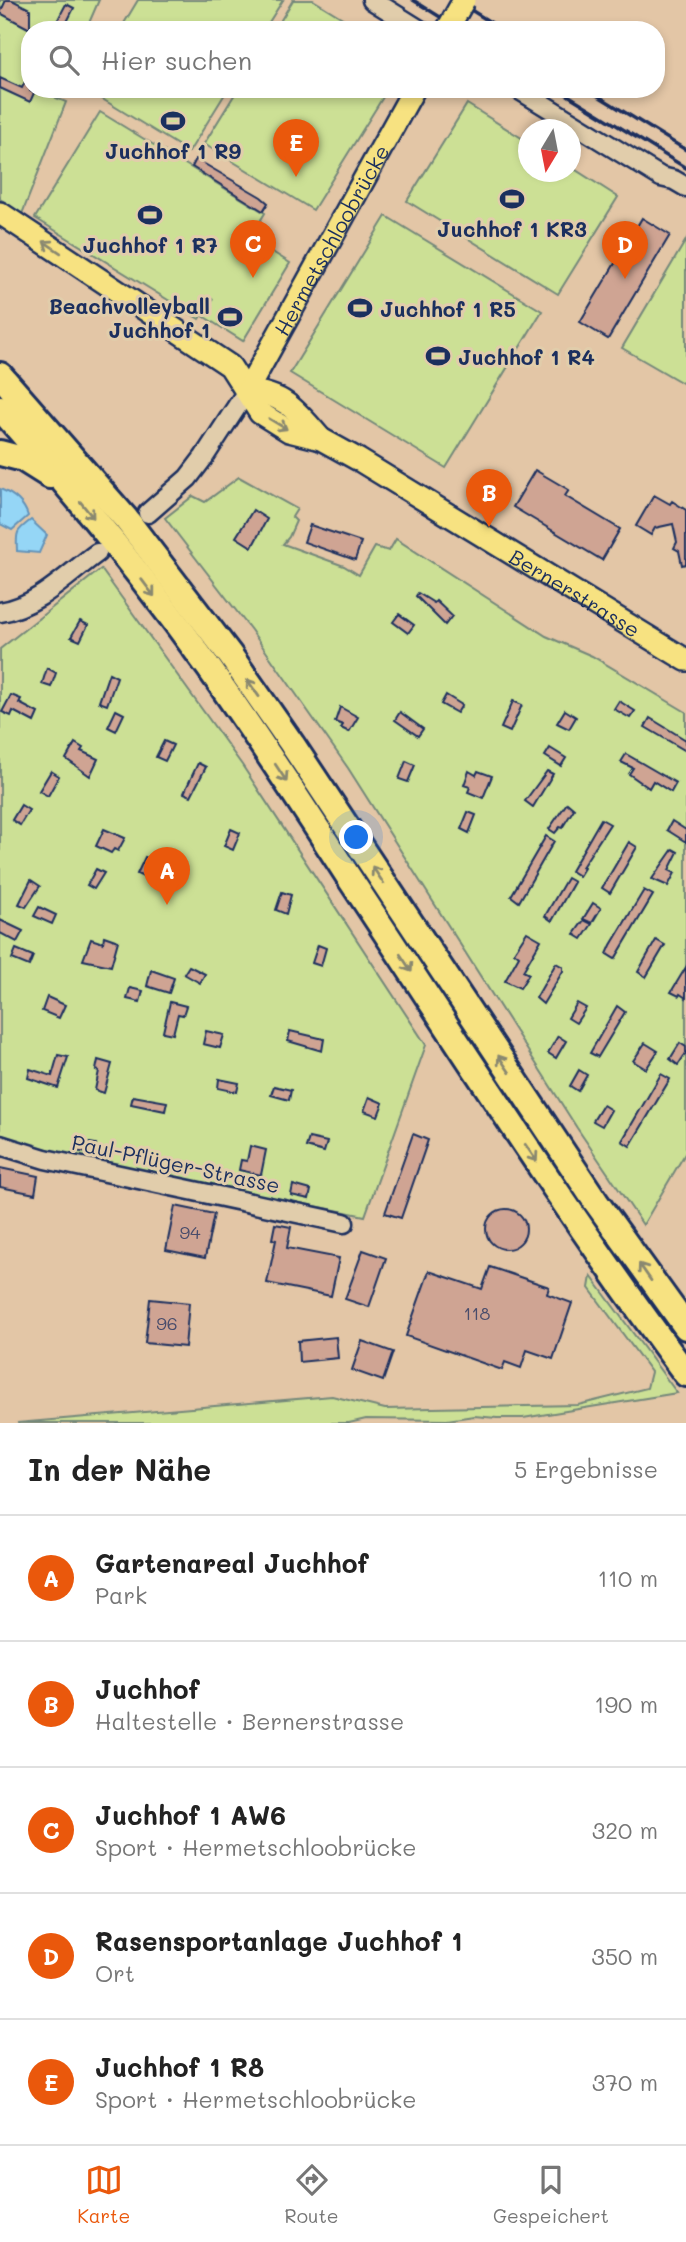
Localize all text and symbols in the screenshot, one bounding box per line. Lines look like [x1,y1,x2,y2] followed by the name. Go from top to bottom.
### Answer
[21,21,665,98] search box
[45,41,83,79] icon: search
[101,43,252,77] text: Hier suchen
[159,107,187,135] sports icon: Juchhof 1 R9
[273,119,319,177] pin: E
[518,119,581,182] north arrow
[105,137,241,164] place label: Juchhof 1 R9
[267,139,394,340] street label: Hermetschloobrücke
[498,185,526,213] sports icon: Juchhof 1 KR3
[136,201,164,229] sports icon: Juchhof 1 R7
[437,215,587,242] place label: Juchhof 1 KR3
[230,220,276,278] pin: C
[602,221,648,279] pin: D
[82,231,218,258] place label: Juchhof 1 R7
[42,240,62,254] one-way arrow
[49,292,210,343] place label: Beachvolleyball Juchhof 1
[346,294,374,322] sports icon: Juchhof 1 R5
[380,295,516,322] place label: Juchhof 1 R5
[216,303,244,331] sports icon: Beachvolleyball Juchhof 1
[424,342,452,370] sports icon: Juchhof 1 R4
[458,343,595,370] place label: Juchhof 1 R4
[267,417,287,431] one-way arrow
[466,469,512,527] pin: B
[79,500,95,518] one-way arrow
[505,542,646,642] street label: Bernerstrasse
[141,578,156,597] one-way arrow
[246,678,260,698] one-way arrow
[274,762,288,782] one-way arrow
[339,820,373,854] your location
[144,847,190,905] pin: A
[371,865,385,885] one-way arrow
[398,953,413,972] one-way arrow
[497,1055,511,1074] one-way arrow
[70,1128,282,1198] street label: Paul-Pflüger-Strasse
[524,1142,538,1162] one-way arrow
[179,1220,201,1244] house number: 94
[638,1263,653,1282] one-way arrow
[464,1301,491,1325] house number: 118
[156,1311,178,1335] house number: 96
[28,1449,211,1489] text: In der Nähe
[514,1454,658,1484] text: 5 Ergebnisse
[95,1546,369,1580] text: Gartenareal Juchhof
[43,1563,59,1593] text: A
[598,1563,658,1593] text: 110 m
[95,1580,147,1610] text: Park
[95,1672,200,1706] text: Juchhof
[43,1689,59,1719] text: B
[594,1689,658,1719] text: 190 m
[95,1706,404,1736] text: Haltestelle · Bernerstrasse
[95,1798,286,1832] text: Juchhof 1 AW6
[42,1815,60,1845] text: C
[592,1815,658,1845] text: 320 m
[95,1832,417,1862] text: Sport · Hermetschloobrücke
[95,1924,463,1958] text: Rasensportanlage Juchhof 1
[43,1941,59,1971] text: D
[591,1941,658,1971] text: 350 m
[95,1958,135,1988] text: Ort
[95,2050,264,2084] text: Juchhof 1 R8
[44,2067,58,2097] text: E
[592,2067,658,2097] text: 370 m
[95,2084,417,2114] text: Sport · Hermetschloobrücke
[77,2161,130,2228] tab: Karte
[285,2161,339,2228] tab: Route
[493,2161,609,2228] tab: Gespeichert

